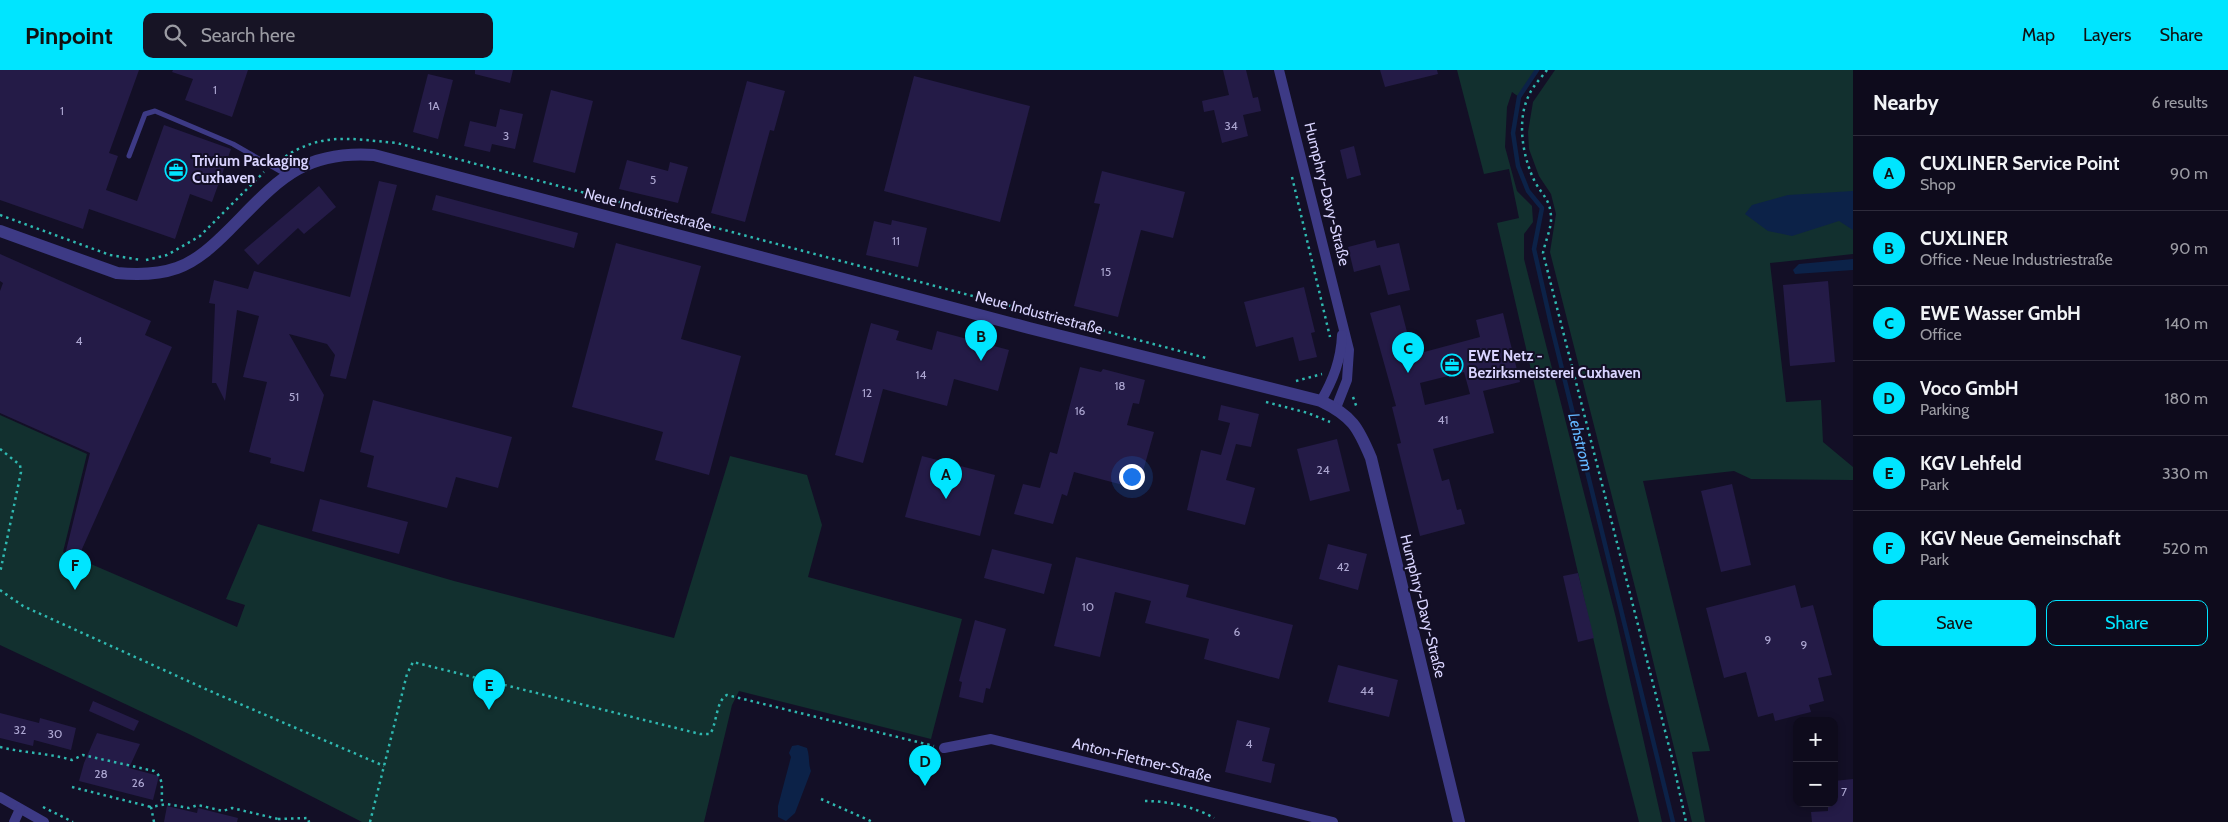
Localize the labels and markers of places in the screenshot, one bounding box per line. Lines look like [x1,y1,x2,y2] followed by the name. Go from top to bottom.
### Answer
[192,152,309,187] place label: Trivium Packaging Cuxhaven
[164,158,188,182] office icon: Trivium Packaging Cuxhaven
[965,320,997,361] pin: B
[1392,332,1424,373] pin: C
[1468,347,1641,382] place label: EWE Netz - Bezirksmeisterei Cuxhaven
[1440,353,1464,377] office icon: EWE Netz - Bezirksmeisterei Cuxhaven
[930,458,962,499] pin: A
[59,549,91,590] pin: F
[473,669,505,710] pin: E
[909,745,941,786] pin: D

